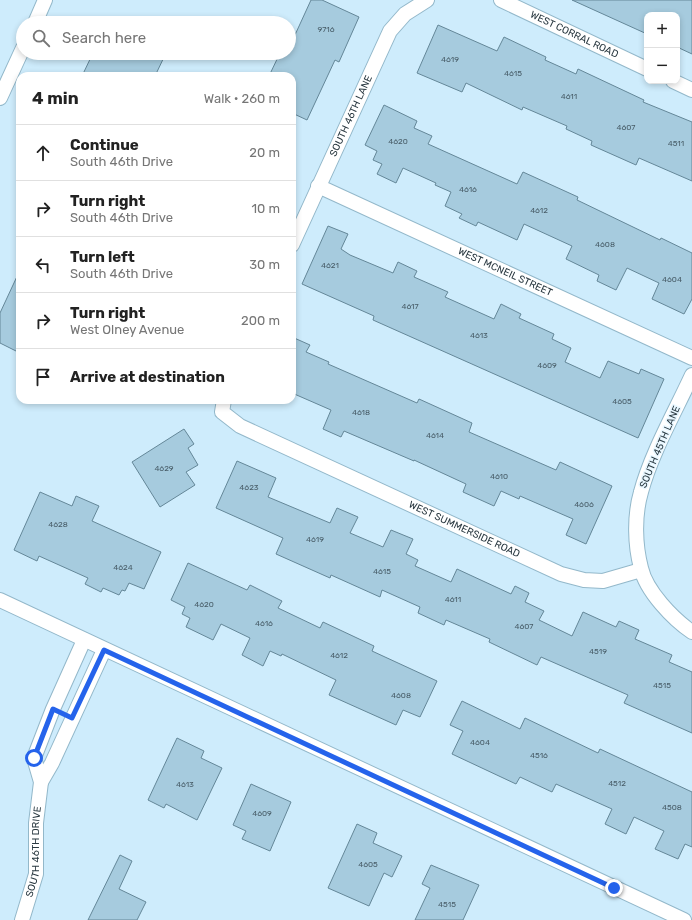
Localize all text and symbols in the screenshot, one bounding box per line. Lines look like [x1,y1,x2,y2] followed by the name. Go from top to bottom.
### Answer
[528,9,620,61] street label: WEST CORRAL ROAD
[644,12,680,84] map controls
[644,12,680,48] button: +
[16,16,296,60] search box
[317,25,335,34] house number: 9716
[30,27,52,49] icon: search
[62,29,146,47] text: Search here
[644,48,680,84] button: −
[441,55,459,64] house number: 4619
[504,69,522,78] house number: 4615
[327,73,375,158] street label: SOUTH 46TH LANE
[32,88,79,108] text: 4 min
[204,91,280,106] text: Walk · 260 m
[561,92,577,101] house number: 4611
[617,123,635,132] house number: 4607
[70,136,139,154] text: Continue
[388,137,408,146] house number: 4620
[668,139,684,148] house number: 4511
[32,142,54,164] icon: ahead
[249,145,280,160] text: 20 m
[70,154,173,169] text: South 46th Drive
[459,185,477,194] house number: 4616
[70,192,145,210] text: Turn right
[32,198,54,220] icon: right
[251,201,280,216] text: 10 m
[530,206,548,215] house number: 4612
[70,210,173,225] text: South 46th Drive
[595,240,615,249] house number: 4608
[456,245,555,299] street label: WEST MCNEIL STREET
[70,248,135,266] text: Turn left
[32,254,54,276] icon: left
[249,257,280,272] text: 30 m
[321,261,339,270] house number: 4621
[70,266,173,281] text: South 46th Drive
[662,275,682,284] house number: 4604
[401,302,419,311] house number: 4617
[70,304,145,322] text: Turn right
[32,310,54,332] icon: right
[241,313,280,328] text: 200 m
[70,322,184,337] text: West Olney Avenue
[470,331,488,340] house number: 4613
[537,361,557,370] house number: 4609
[32,366,54,388] icon: arrive
[70,368,225,386] text: Arrive at destination
[612,397,632,406] house number: 4605
[637,404,683,490] street label: SOUTH 45TH LANE
[352,408,370,417] house number: 4618
[426,431,444,440] house number: 4614
[154,464,174,473] house number: 4629
[490,472,508,481] house number: 4610
[239,483,259,492] house number: 4623
[407,499,522,560] street label: WEST SUMMERSIDE ROAD
[574,500,594,509] house number: 4606
[48,520,68,529] house number: 4628
[306,535,324,544] house number: 4619
[113,563,133,572] house number: 4624
[373,567,391,576] house number: 4615
[445,595,461,604] house number: 4611
[194,600,214,609] house number: 4620
[255,619,273,628] house number: 4616
[515,622,533,631] house number: 4607
[589,647,607,656] house number: 4519
[330,651,348,660] house number: 4612
[653,681,671,690] house number: 4515
[391,691,411,700] house number: 4608
[470,738,490,747] house number: 4604
[25,749,43,767] route start
[530,751,548,760] house number: 4516
[608,779,626,788] house number: 4512
[176,780,194,789] house number: 4613
[662,803,682,812] house number: 4508
[23,806,44,899] street label: SOUTH 46TH DRIVE
[252,809,272,818] house number: 4609
[358,860,378,869] house number: 4605
[605,879,623,897] route end
[438,900,456,909] house number: 4515

